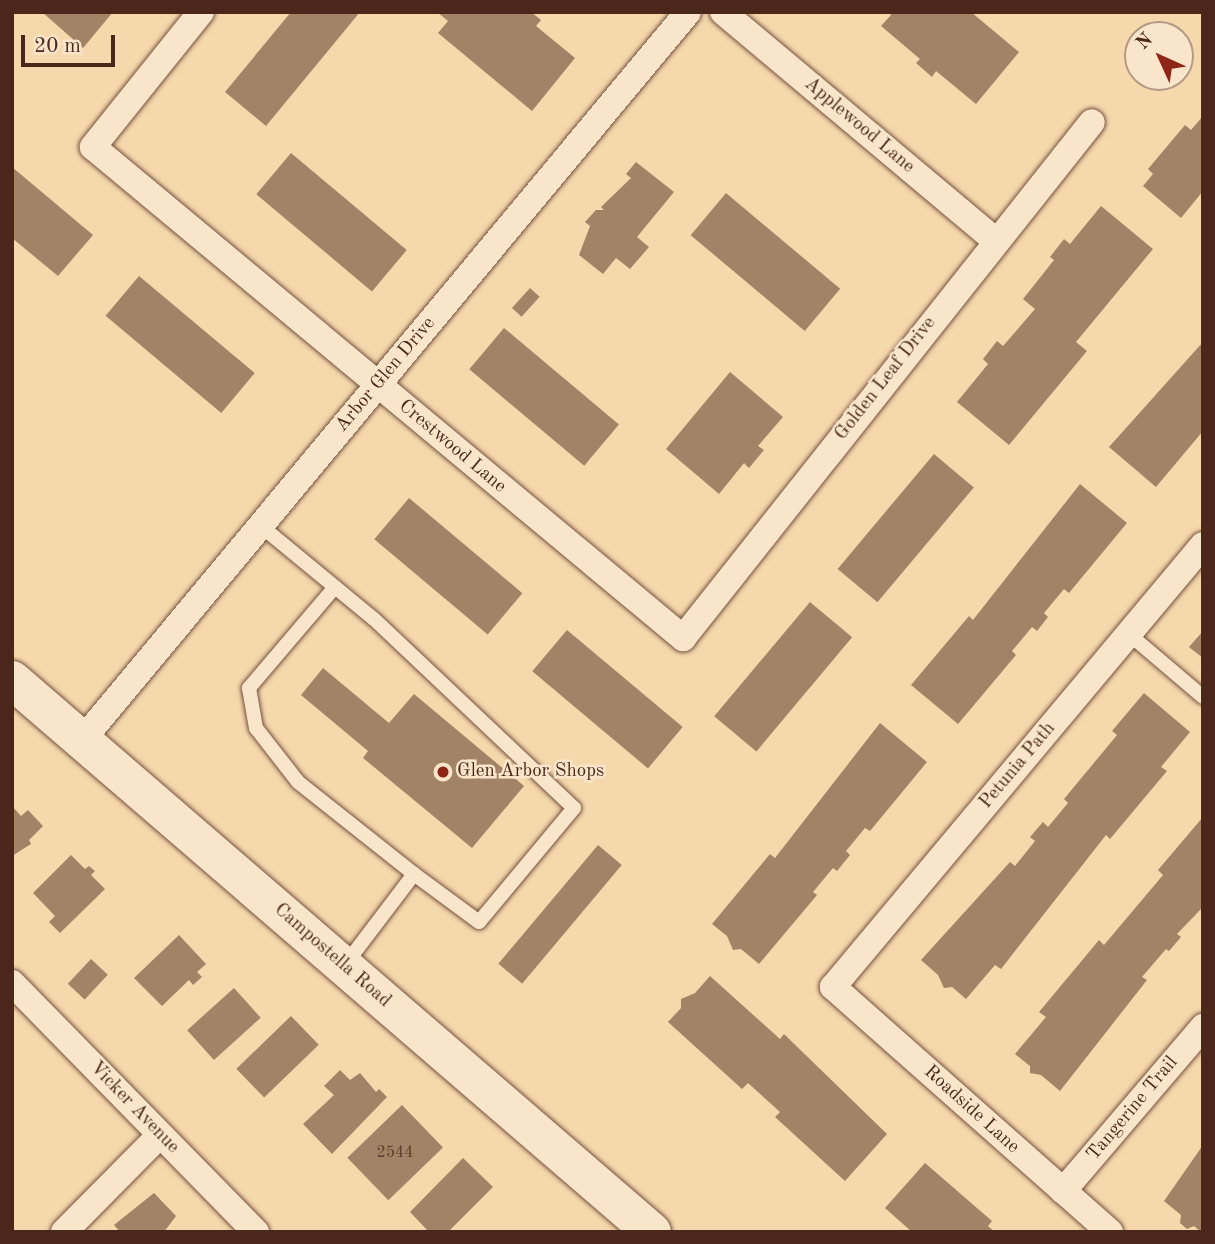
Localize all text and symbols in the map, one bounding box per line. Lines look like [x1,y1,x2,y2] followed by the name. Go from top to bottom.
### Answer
[24,21,119,65] scale bar
[1124,21,1194,91] north arrow
[1133,30,1157,54] text: N
[34,36,81,57] text: 20 m
[799,73,919,179] street label: Applewood Lane
[331,313,441,437] street label: Arbor Glen Drive
[831,313,941,445] street label: Golden Leaf Drive
[394,395,510,499] street label: Crestwood Lane
[975,718,1061,814] street label: Petunia Path
[457,761,604,783] place label: Glen Arbor Shops
[435,764,451,780] marker: Glen Arbor Shops
[269,899,395,1013] street label: Campostella Road
[1083,1052,1183,1166] street label: Tangerine Trail
[84,1057,184,1159] street label: Vicker Avenue
[918,1061,1024,1159] street label: Roadside Lane
[376,1143,414,1163] house number: 2544

